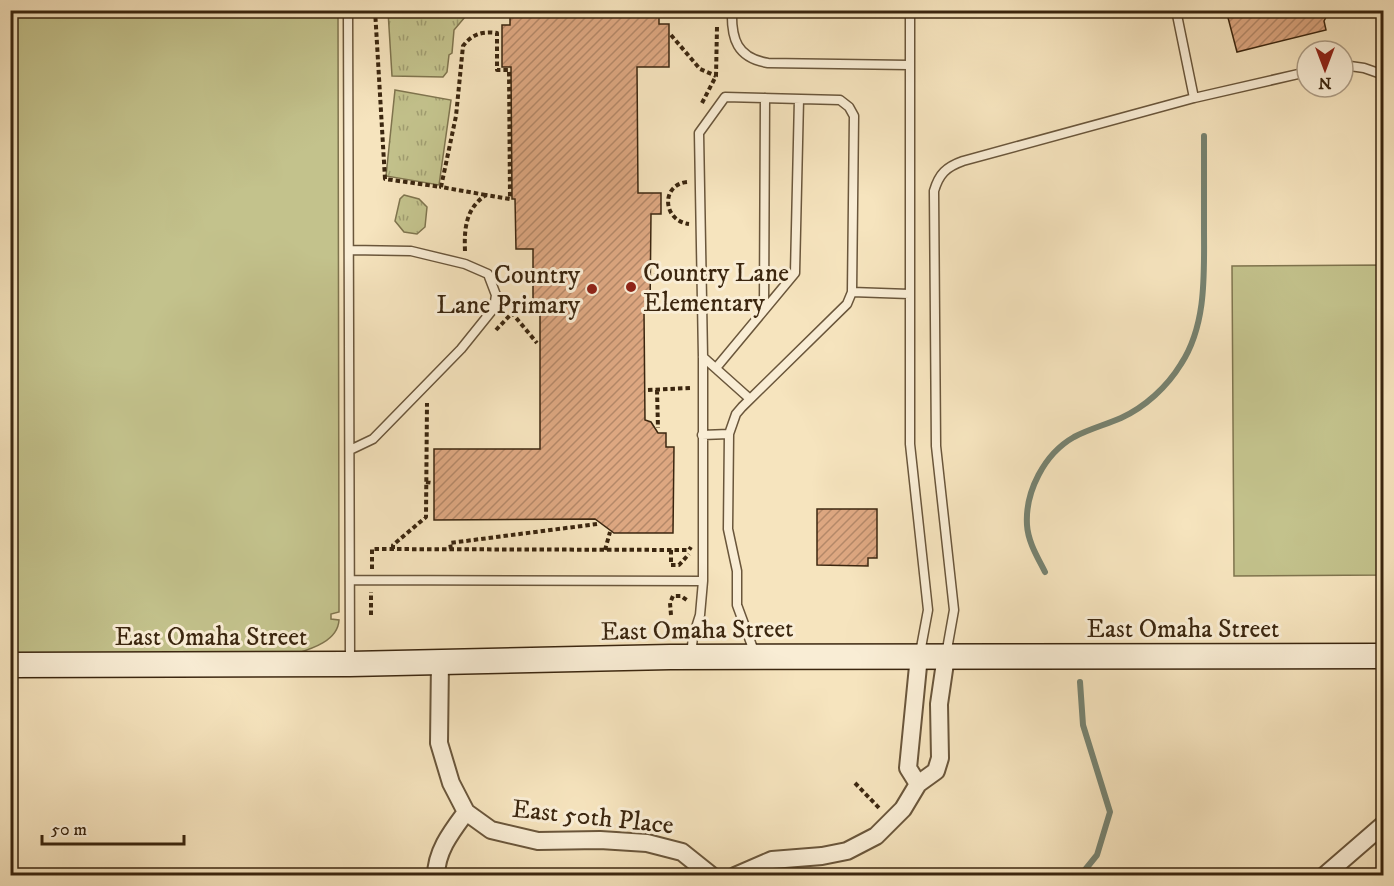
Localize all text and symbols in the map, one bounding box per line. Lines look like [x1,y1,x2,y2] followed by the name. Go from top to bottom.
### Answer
[1295,39,1355,99] north arrow
[1318,73,1332,93] text: N
[643,257,789,320] place label: Country Lane Elementary
[436,259,581,322] place label: Country Lane Primary
[624,280,638,294] marker: Country Lane Elementary
[585,282,599,296] marker: Country Lane Primary
[600,612,794,649] street label: East Omaha Street
[1087,613,1279,646] street label: East Omaha Street
[115,621,307,654] street label: East Omaha Street
[510,793,675,842] street label: East 50th Place
[42,808,184,846] scale bar
[51,819,87,841] text: 50 m

